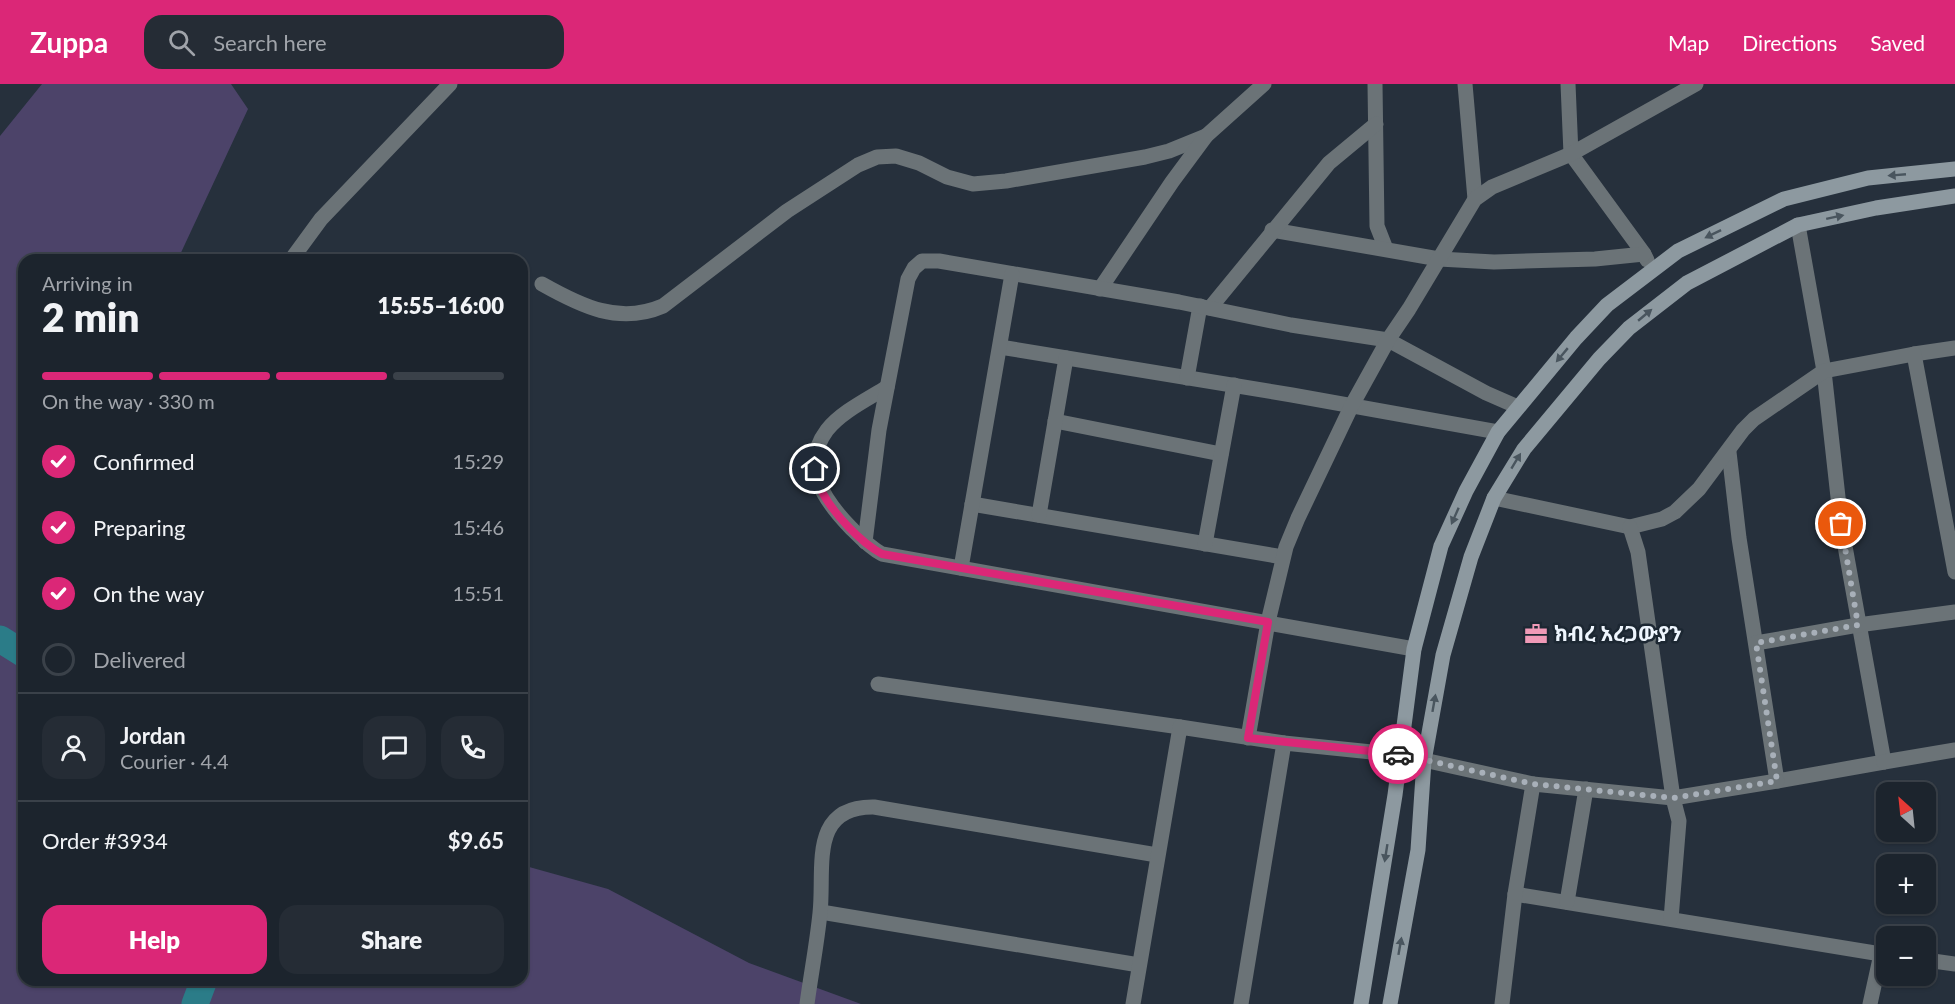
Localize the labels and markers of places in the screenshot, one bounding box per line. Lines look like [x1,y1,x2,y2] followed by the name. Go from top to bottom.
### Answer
[789,443,840,494] pin
[1815,498,1866,549] pin
[1554,620,1682,645] place label: ክብረ አረጋውያን
[1523,621,1549,647] office icon: ክብረ አረጋውያን

